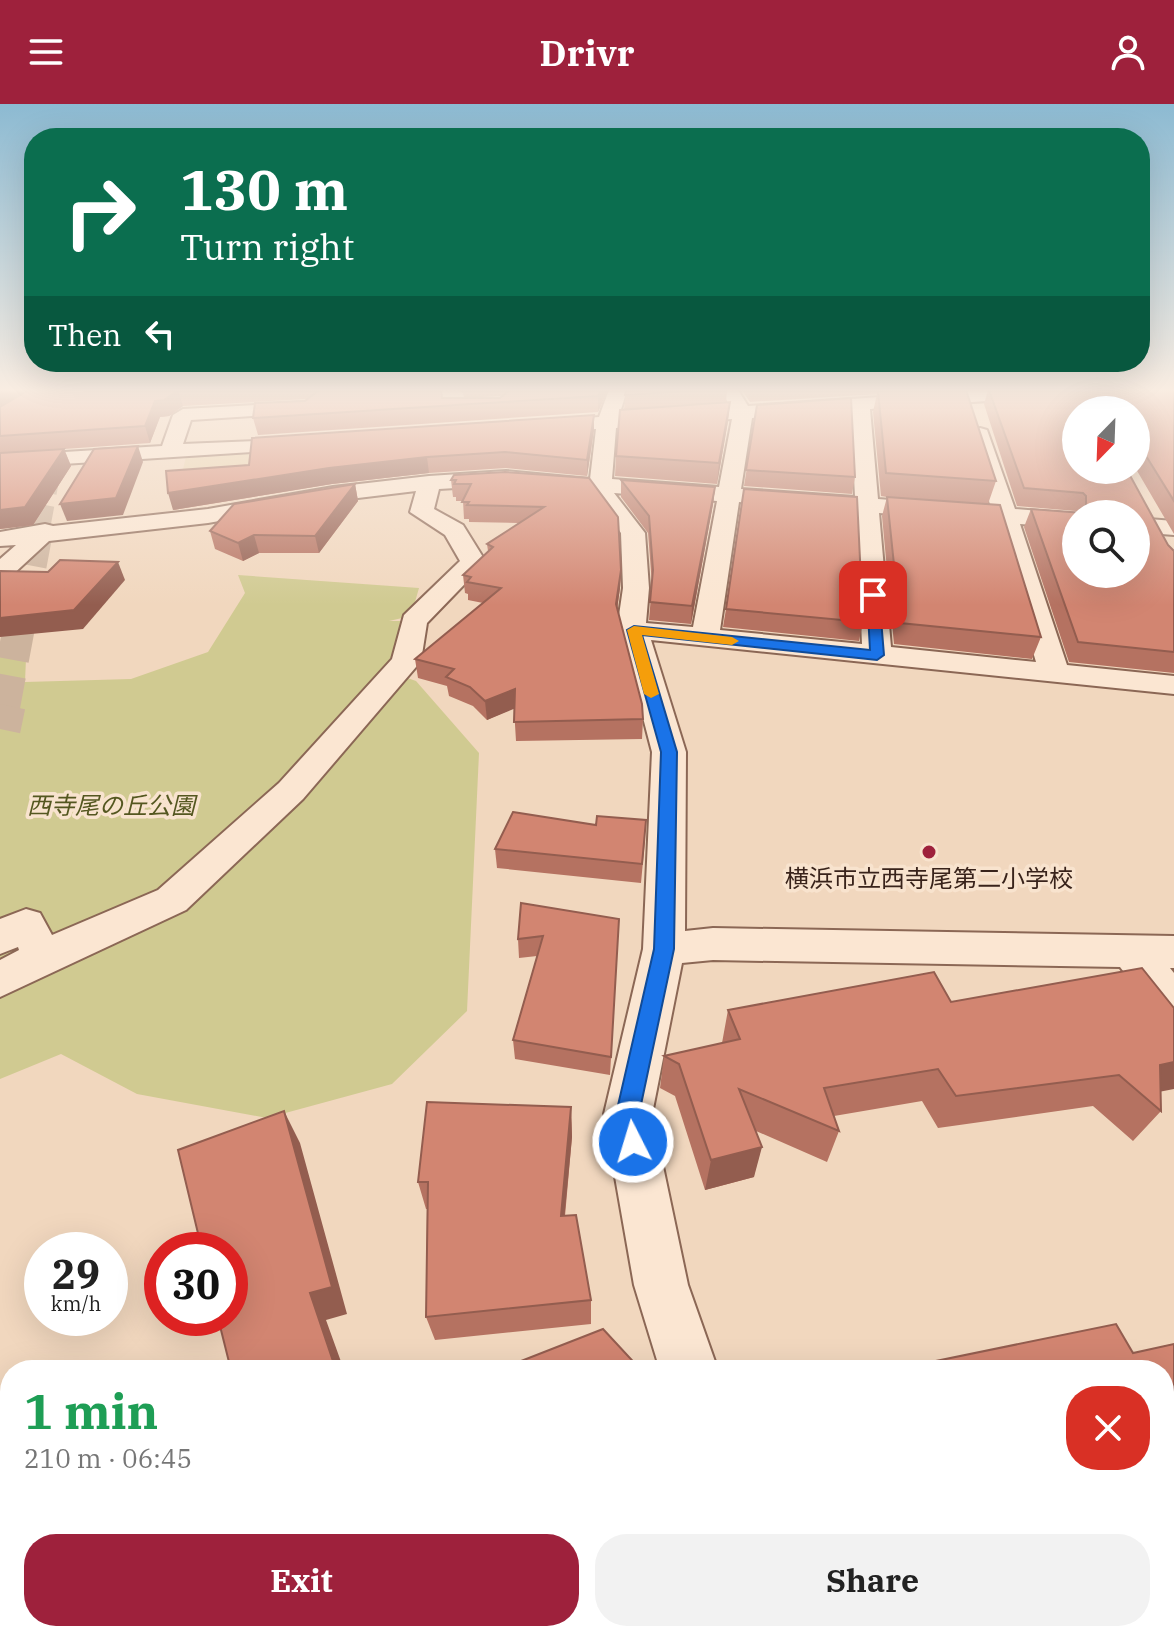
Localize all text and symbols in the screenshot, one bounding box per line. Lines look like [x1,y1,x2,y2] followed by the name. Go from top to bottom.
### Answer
[539,29,635,76] text: Drivr
[24,30,68,74] icon: menu
[1106,30,1150,74] icon: person
[180,153,348,225] text: 130 m
[48,160,152,264] icon: right
[180,223,354,270] text: Turn right
[138,312,182,356] icon: left
[48,315,122,354] text: Then
[1062,396,1150,484] north arrow
[1062,396,1150,588] map controls
[1062,500,1150,588] button: search
[839,561,907,629] pin
[851,573,895,617] icon: arrive
[27,789,198,821] park label: 西寺尾の丘公園
[920,843,938,861] marker: 横浜市立西寺尾第二小学校
[785,862,1073,894] place label: 横浜市立西寺尾第二小学校
[591,1100,675,1184] position arrow
[144,1232,248,1336] speed limit sign: 30
[52,1248,100,1300] text: 29
[51,1290,101,1317] text: km/h
[24,1380,158,1442] text: 1 min
[1066,1386,1150,1470] button: close
[24,1441,192,1475] text: 210 m · 06:45
[24,1534,579,1626] button: Exit
[595,1534,1150,1626] button: Share

